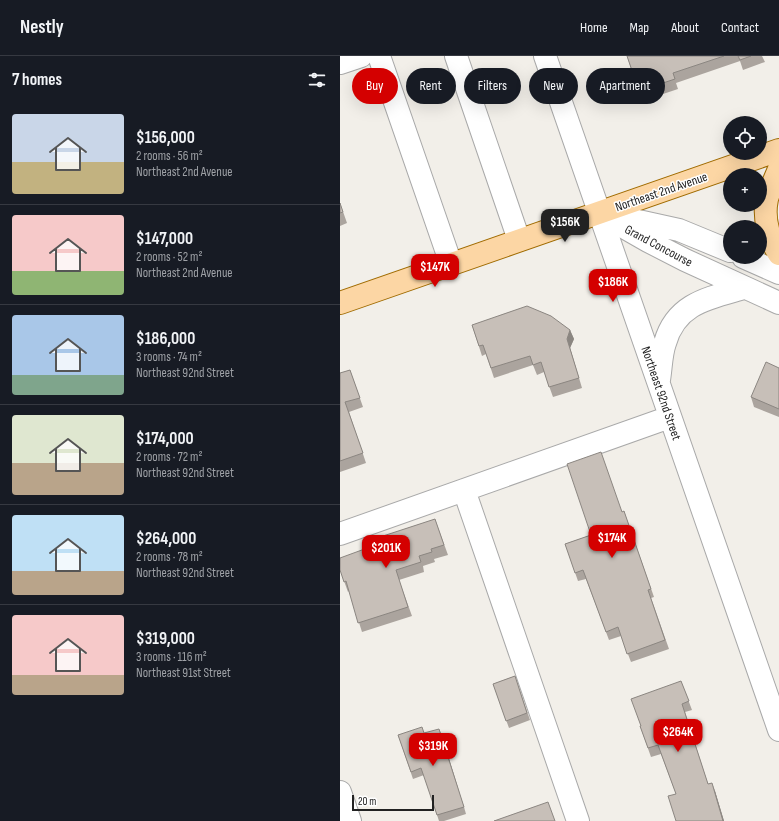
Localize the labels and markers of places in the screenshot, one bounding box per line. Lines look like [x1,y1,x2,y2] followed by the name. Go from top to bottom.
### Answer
[537,209,593,243] pin: $156K
[407,254,463,288] pin: $147K
[585,269,641,303] pin: $186K
[584,525,640,559] pin: $174K
[358,535,414,569] pin: $201K
[650,719,706,753] pin: $264K
[405,733,461,767] pin: $319K

